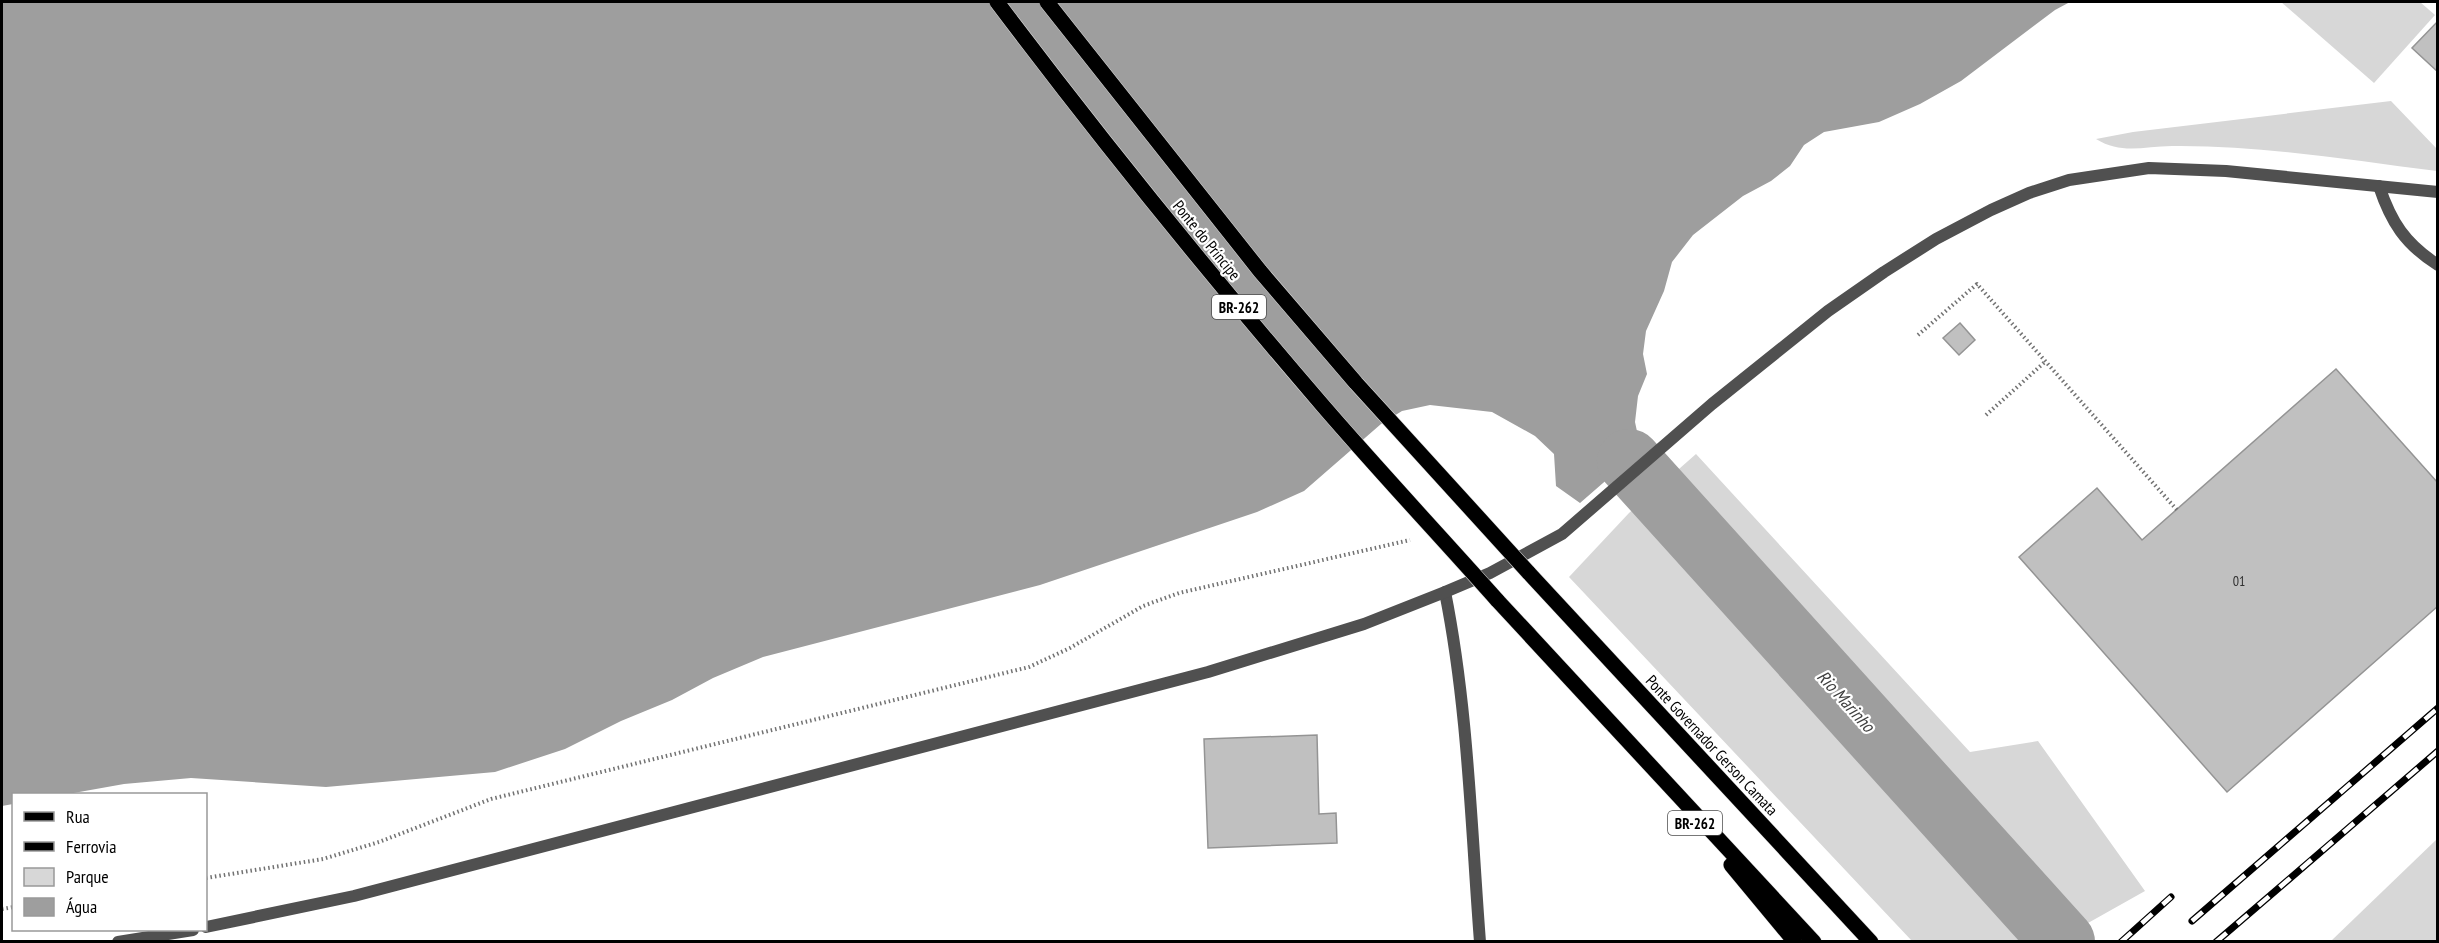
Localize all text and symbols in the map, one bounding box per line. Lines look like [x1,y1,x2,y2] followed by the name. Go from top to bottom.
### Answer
[1169,196,1245,284] street label: Ponte do Príncipe
[1212,295,1266,319] road number: BR-262
[2233,572,2245,590] house number: 01
[1812,665,1881,738] water label: Rio Marinho
[1642,671,1782,819] street label: Ponte Governador Gerson Camata
[12,793,207,931] legend
[66,805,90,828] text: Rua
[1668,811,1722,835] road number: BR-262
[66,835,116,858] text: Ferrovia
[66,865,109,888] text: Parque
[66,895,97,918] text: Água

